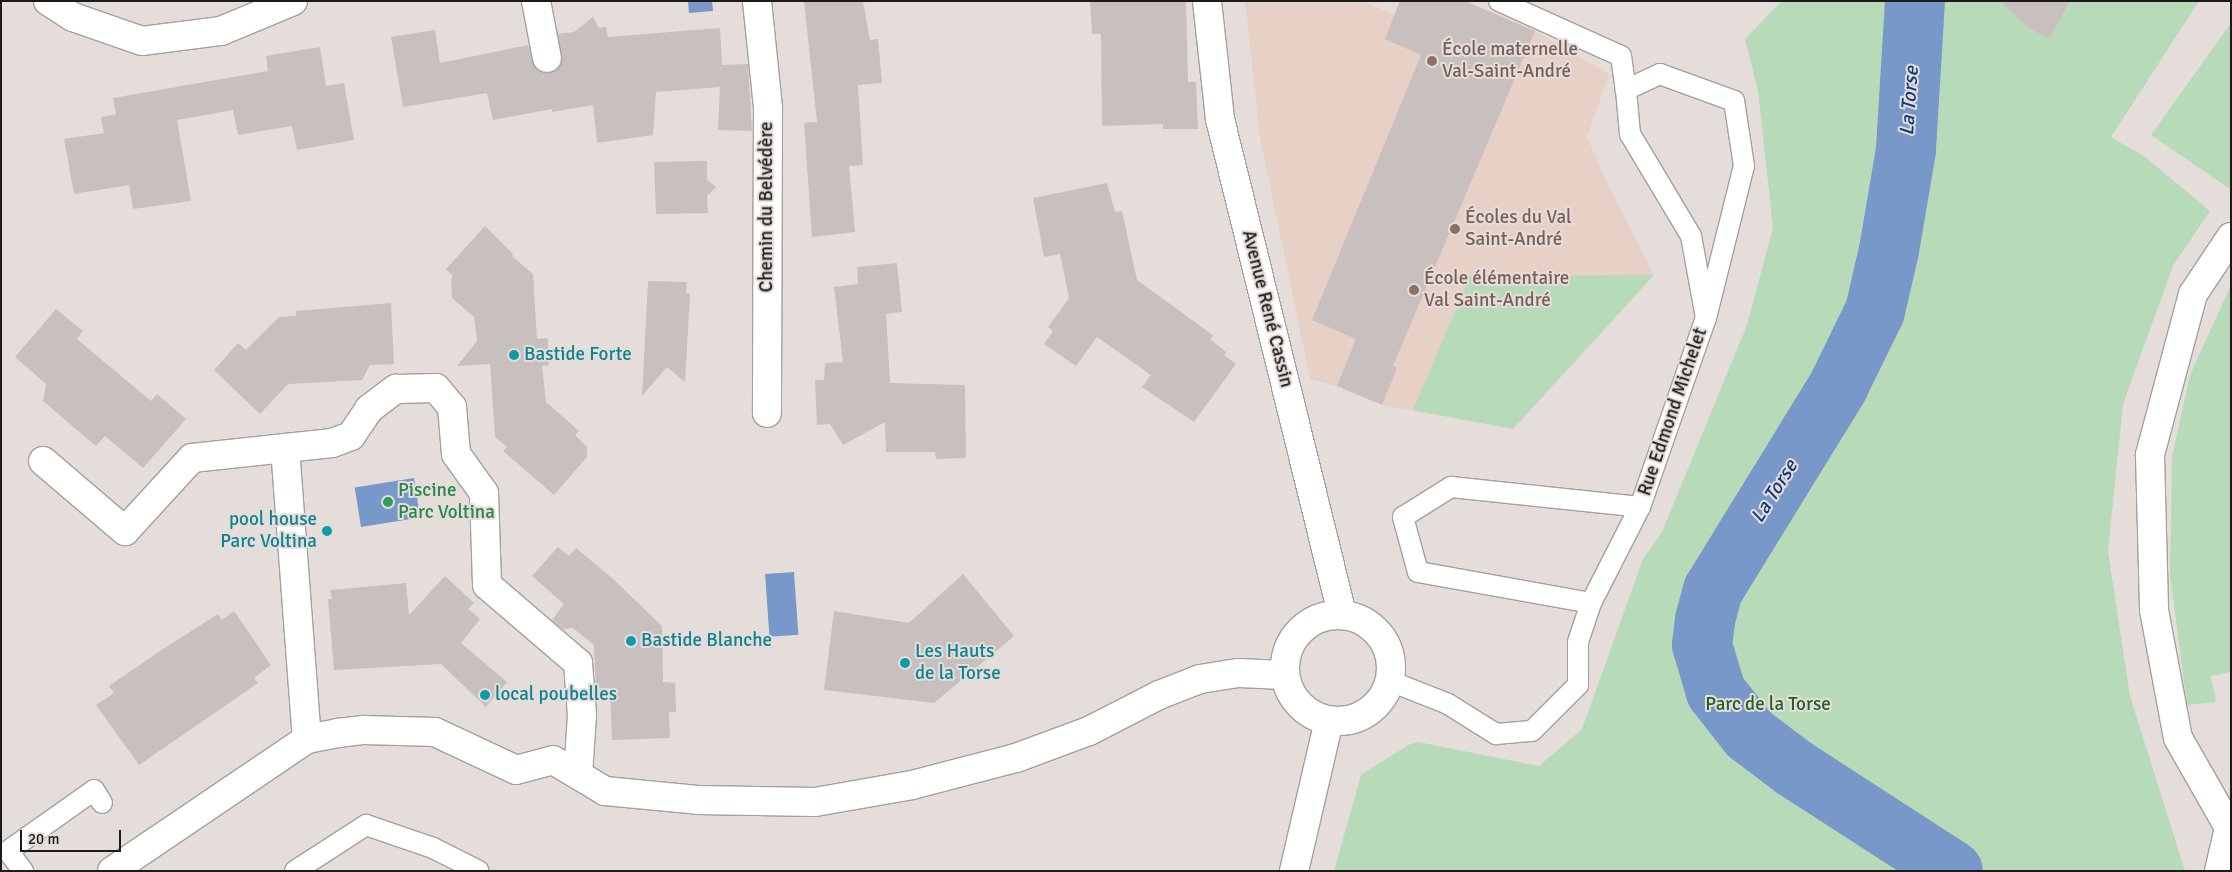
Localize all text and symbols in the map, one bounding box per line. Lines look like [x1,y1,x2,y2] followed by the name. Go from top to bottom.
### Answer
[1442,39,1578,83] place label: École maternelle Val-Saint-André
[1426,55,1438,67] marker: École maternelle Val-Saint-André
[1895,66,1923,136] water label: La Torse
[756,122,778,292] street label: Chemin du Belvédère
[1465,207,1572,251] place label: Écoles du Val Saint-André
[1449,223,1461,235] marker: Écoles du Val Saint-André
[1236,228,1298,390] street label: Avenue René Cassin
[1424,268,1569,312] place label: École élémentaire Val Saint-André
[1408,284,1420,296] marker: École élémentaire Val Saint-André
[1634,325,1712,499] street label: Rue Edmond Michelet
[524,344,632,366] place label: Bastide Forte
[508,349,520,361] marker: Bastide Forte
[1745,455,1803,527] water label: La Torse
[398,480,495,524] place label: Piscine Parc Voltina
[382,496,394,508] marker: Piscine Parc Voltina
[220,509,317,553] place label: pool house Parc Voltina
[321,525,333,537] marker: pool house Parc Voltina
[641,630,772,652] place label: Bastide Blanche
[625,635,637,647] marker: Bastide Blanche
[915,641,1001,685] place label: Les Hauts de la Torse
[899,657,911,669] marker: Les Hauts de la Torse
[495,684,617,706] place label: local poubelles
[479,689,491,701] marker: local poubelles
[1705,694,1831,716] park label: Parc de la Torse
[22,820,124,852] scale bar
[28,830,59,848] text: 20 m

